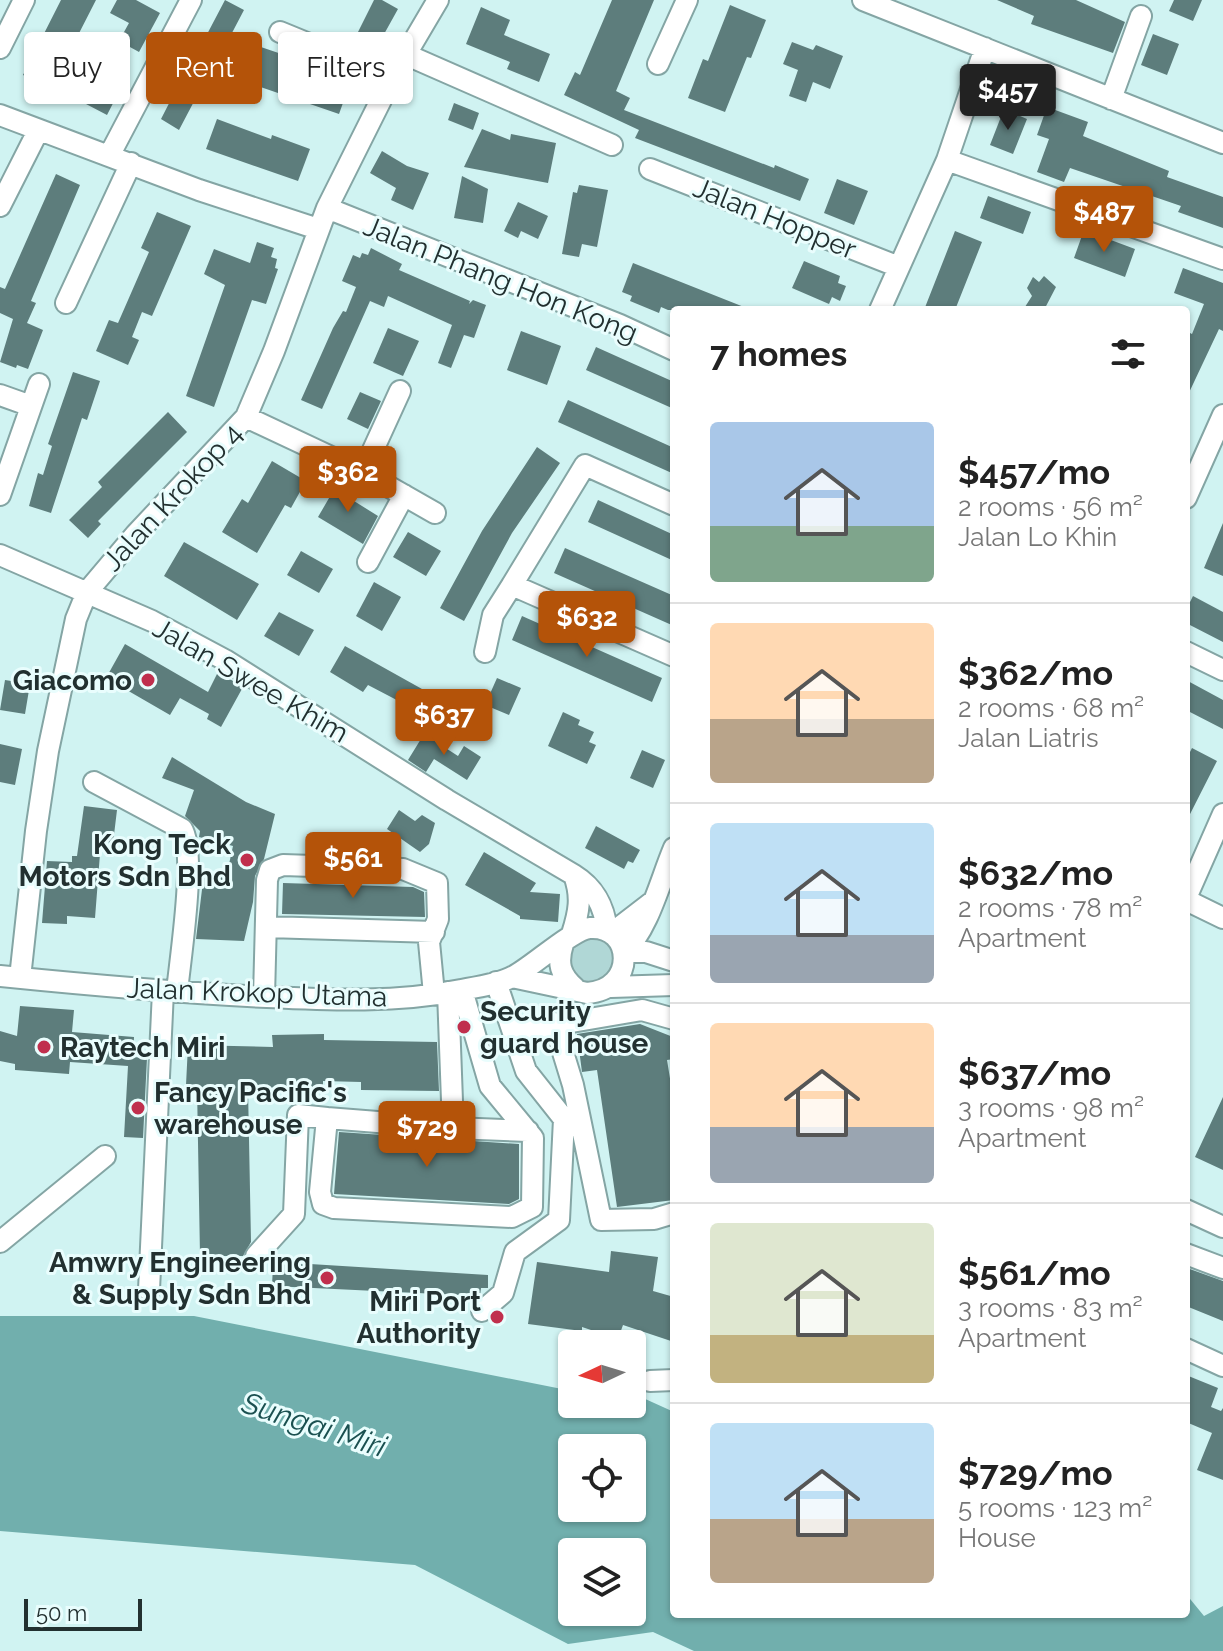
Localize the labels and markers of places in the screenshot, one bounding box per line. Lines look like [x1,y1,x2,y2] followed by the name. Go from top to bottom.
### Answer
[961,64,1055,132] pin: $457
[1057,186,1151,254] pin: $487
[301,446,395,514] pin: $362
[540,591,634,659] pin: $632
[13,664,132,697] place label: Giacomo
[139,671,157,689] marker: Giacomo
[397,689,491,757] pin: $637
[18,828,231,893] place label: Kong Teck Motors Sdn Bhd
[306,832,400,900] pin: $561
[238,851,256,869] marker: Kong Teck Motors Sdn Bhd
[480,995,649,1060] place label: Security guard house
[455,1018,473,1036] marker: Security guard house
[60,1031,225,1064] place label: Raytech Miri
[35,1038,53,1056] marker: Raytech Miri
[154,1076,347,1141] place label: Fancy Pacific's warehouse
[129,1099,147,1117] marker: Fancy Pacific's warehouse
[380,1101,474,1169] pin: $729
[49,1246,311,1311] place label: Amwry Engineering & Supply Sdn Bhd
[318,1269,336,1287] marker: Amwry Engineering & Supply Sdn Bhd
[357,1285,482,1350] place label: Miri Port Authority
[488,1308,506,1326] marker: Miri Port Authority

